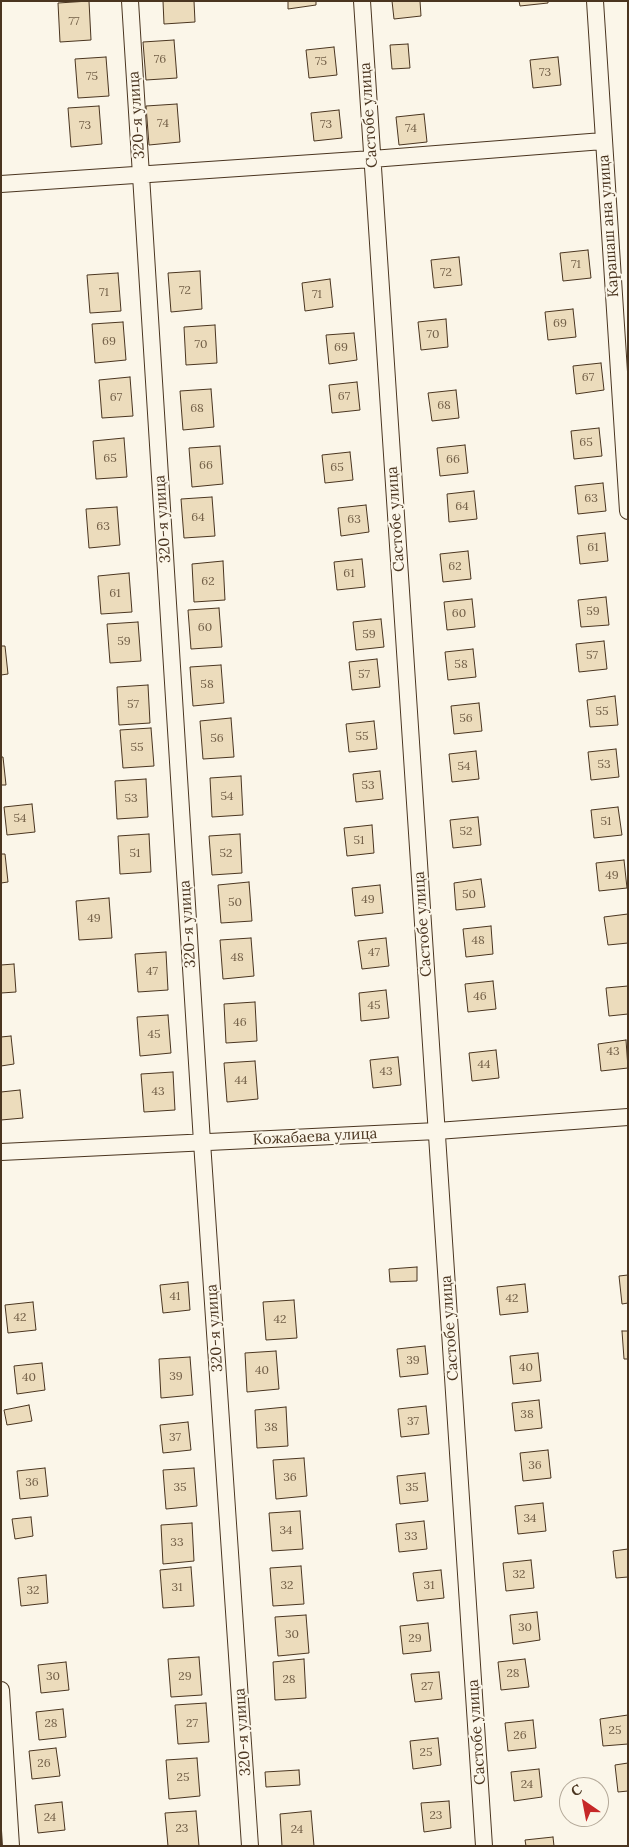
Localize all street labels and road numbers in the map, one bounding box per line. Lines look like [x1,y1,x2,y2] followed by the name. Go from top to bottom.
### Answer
[356,62,382,168] street label: Састобе улица
[125,70,149,160] street label: 320-я улица
[595,154,623,298] street label: Карашаш ана улица
[383,466,409,572] street label: Састобе улица
[151,474,175,564] street label: 320-я улица
[410,871,436,977] street label: Састобе улица
[176,879,200,969] street label: 320-я улица
[252,1125,378,1149] street label: Кожабаева улица
[437,1275,463,1381] street label: Састобе улица
[203,1283,227,1373] street label: 320-я улица
[464,1679,490,1785] street label: Састобе улица
[231,1687,255,1777] street label: 320-я улица

